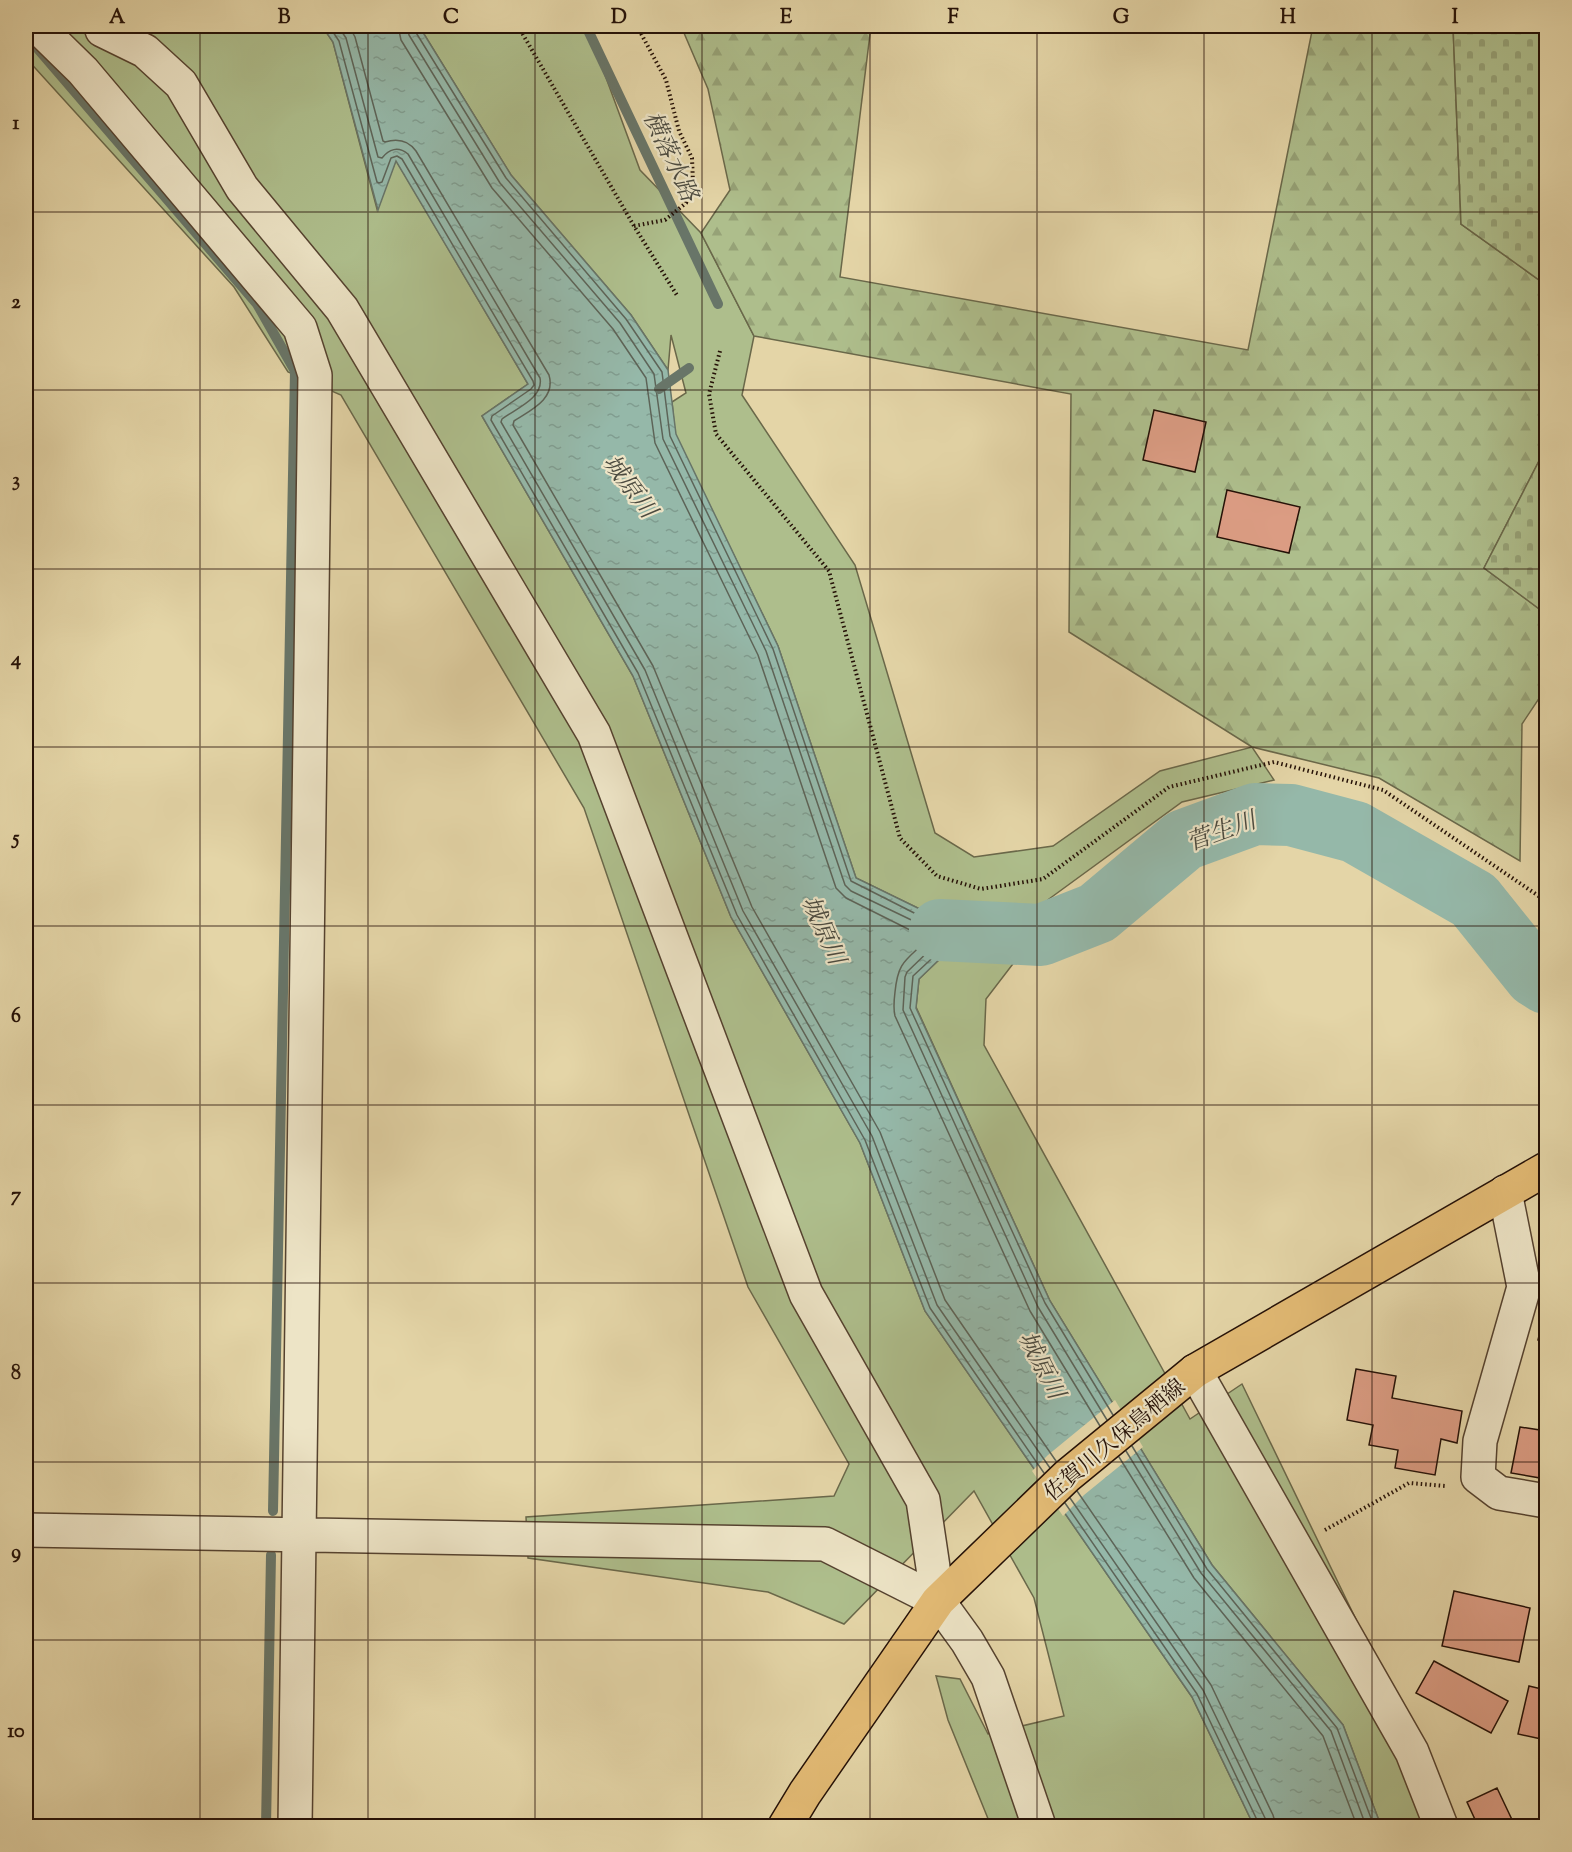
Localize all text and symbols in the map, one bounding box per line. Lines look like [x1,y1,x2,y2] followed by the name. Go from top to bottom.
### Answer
[109,4,126,33] text: A
[278,4,291,33] text: B
[443,4,459,33] text: C
[611,4,627,33] text: D
[780,4,793,33] text: E
[947,4,959,33] text: F
[1113,4,1130,33] text: G
[1280,4,1296,33] text: H
[1452,4,1459,33] text: I
[633,106,706,209] water label: 横落水路
[13,110,20,139] text: 1
[11,289,21,318] text: 2
[593,448,665,529] water label: 城原川
[12,467,20,496] text: 3
[10,646,21,675] text: 4
[1182,804,1264,861] water label: 菅生川
[11,825,20,854] text: 5
[792,891,854,973] water label: 城原川
[11,1003,21,1032] text: 6
[11,1182,22,1211] text: 7
[1009,1326,1073,1408] water label: 城原川
[11,1360,21,1389] text: 8
[1038,1372,1194,1510] street label: 佐賀川久保鳥栖線
[11,1539,21,1568] text: 9
[7,1718,25,1747] text: 10

